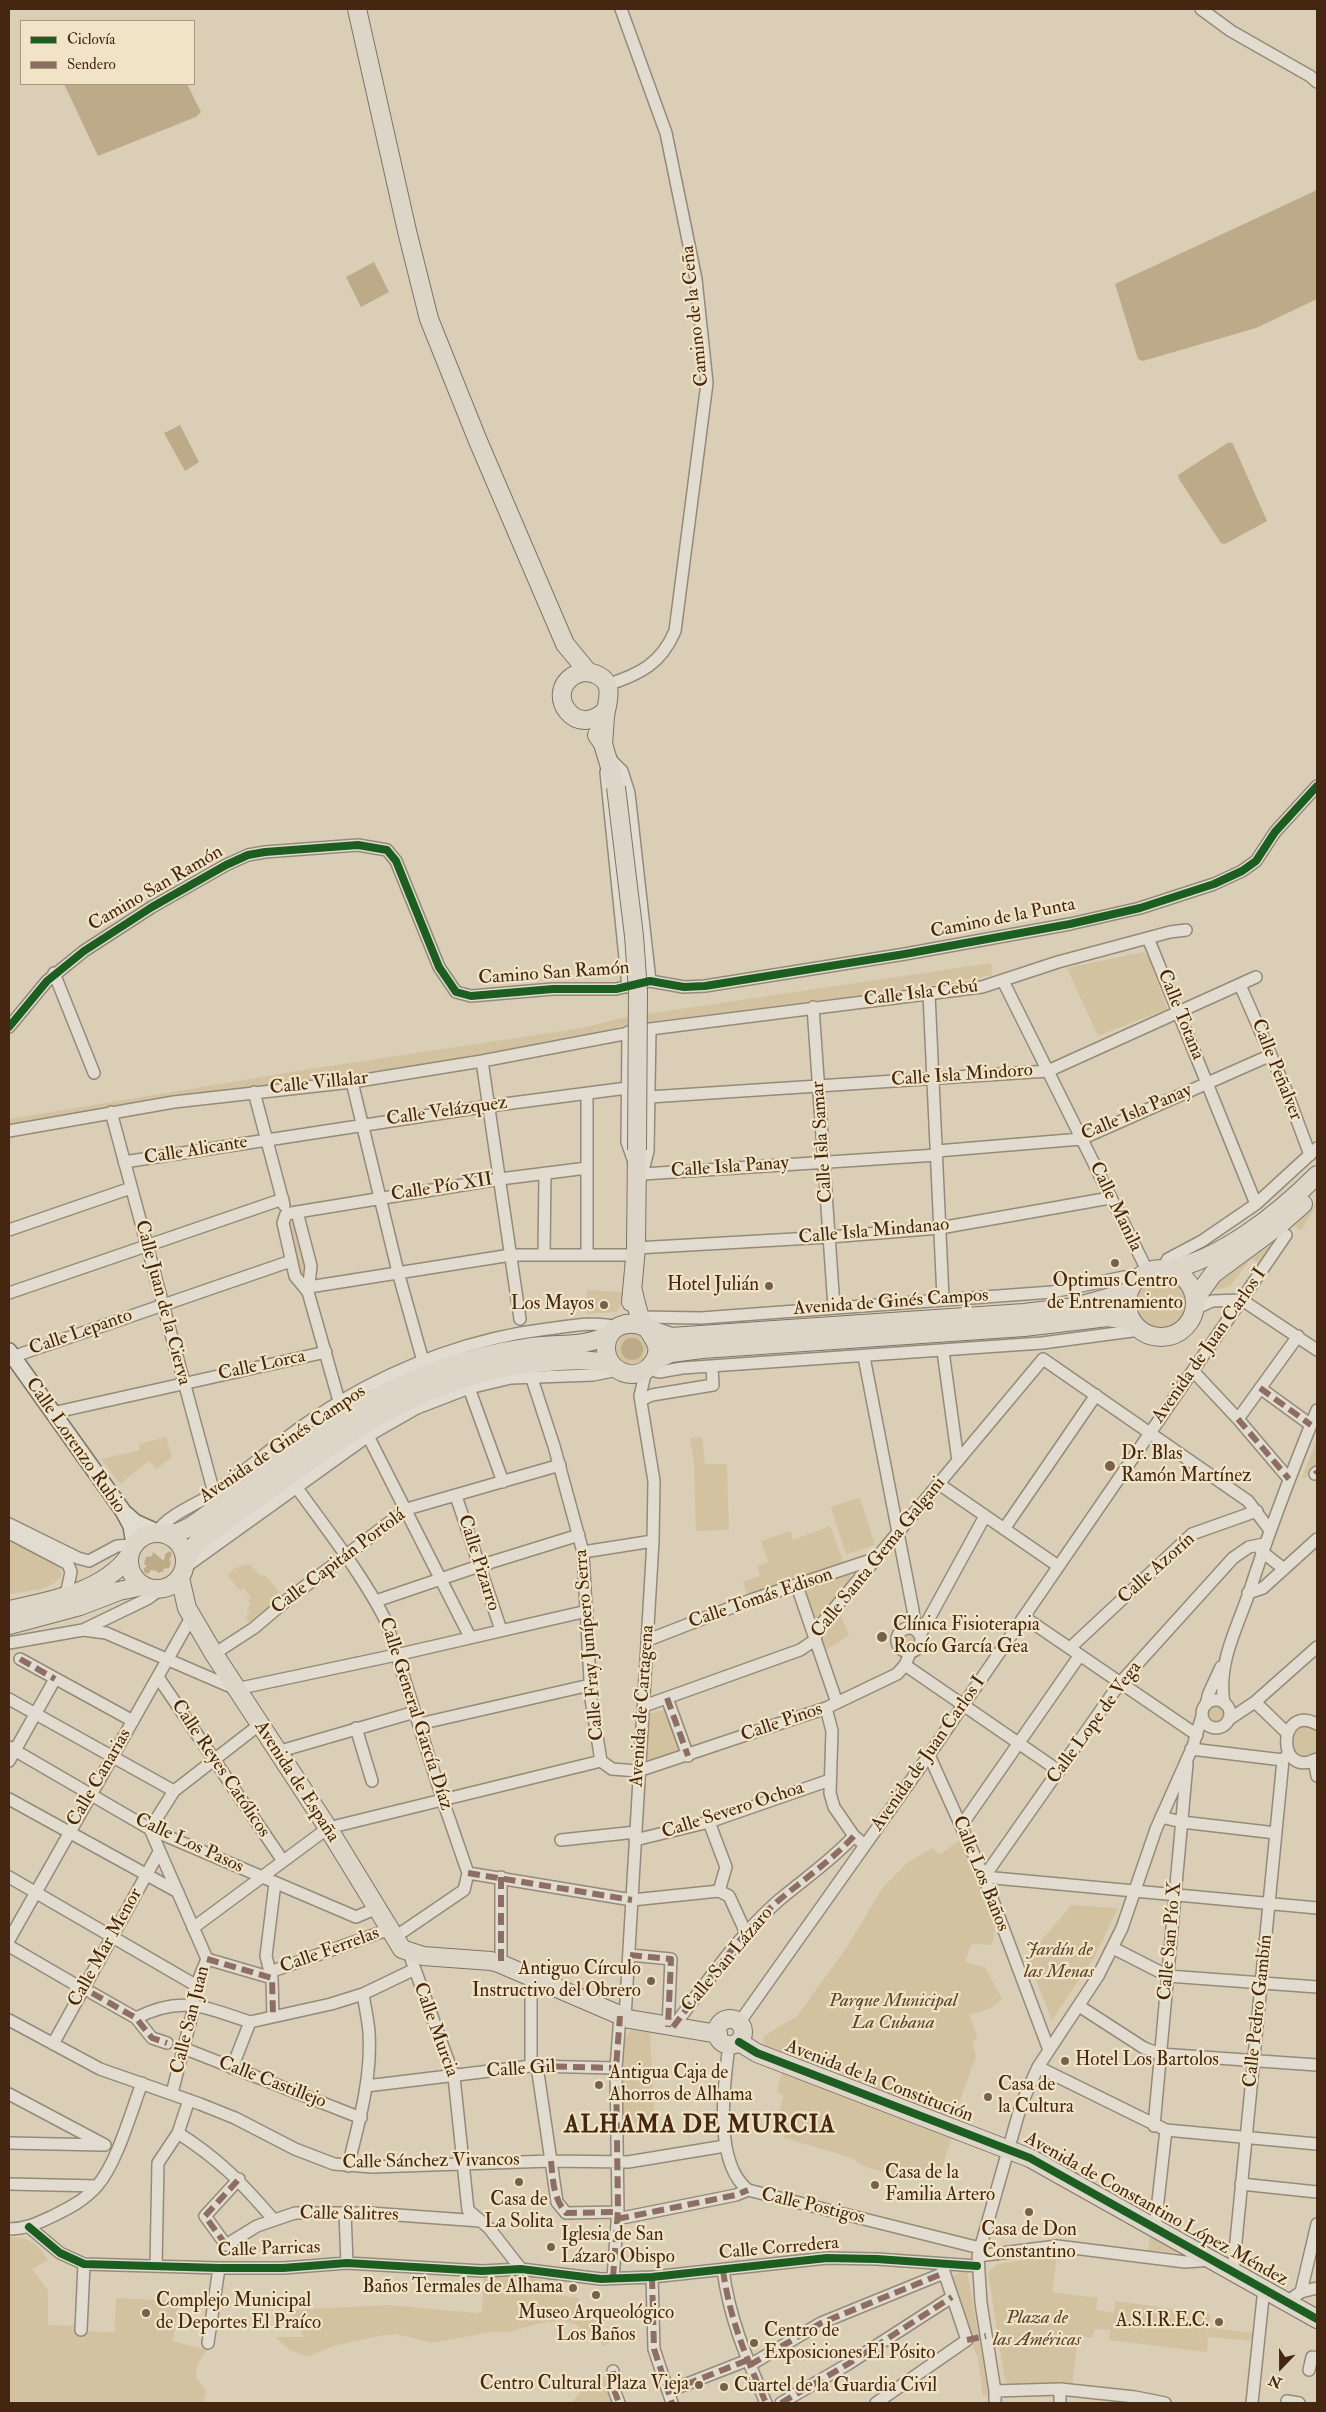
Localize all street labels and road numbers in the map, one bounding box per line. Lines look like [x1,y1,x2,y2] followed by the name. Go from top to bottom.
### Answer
[677,244,715,388] street label: Camino de la Ceña
[85,841,227,937] street label: Camino San Ramón
[929,894,1077,944] street label: Camino de la Punta
[478,957,630,991] street label: Camino San Ramón
[1152,966,1208,1064] street label: Calle Totana
[863,976,979,1012] street label: Calle Isla Cebú
[1245,1016,1307,1124] street label: Calle Peñalver
[890,1060,1034,1092] street label: Calle Isla Mindoro
[269,1067,369,1101] street label: Calle Villalar
[1078,1079,1196,1147] street label: Calle Isla Panay
[807,1080,839,1204] street label: Calle Isla Samar
[385,1092,509,1132] street label: Calle Velázquez
[143,1132,249,1170] street label: Calle Alicante
[670,1153,790,1183] street label: Calle Isla Panay
[1084,1158,1146,1256] street label: Calle Manila
[390,1169,494,1207] street label: Calle Pío XII
[798,1214,950,1250] street label: Calle Isla Mindanao
[129,1218,195,1388] street label: Calle Juan de la Cierva
[1148,1264,1272,1428] street label: Avenida de Juan Carlos I
[793,1285,989,1321] street label: Avenida de Ginés Campos
[27,1305,135,1361] street label: Calle Lepanto
[216,1346,308,1386] street label: Calle Lorca
[20,1374,130,1518] street label: Calle Lorenzo Rubio
[196,1381,370,1509] street label: Avenida de Ginés Campos
[807,1473,951,1643] street label: Calle Santa Gema Galgani
[268,1504,410,1620] street label: Calle Capitán Portolá
[452,1512,504,1614] street label: Calle Pizarro
[1114,1529,1200,1609] street label: Calle Azorín
[570,1548,610,1742] street label: Calle Fray Junípero Serra
[686,1564,836,1634] street label: Calle Tomás Edison
[373,1615,457,1813] street label: Calle General García Díaz
[626,1624,660,1788] street label: Avenida de Cartagena
[1043,1657,1147,1789] street label: Calle Lope de Vega
[867,1672,991,1836] street label: Avenida de Juan Carlos I
[165,1696,275,1842] street label: Calle Reyes Católicos
[738,1698,826,1748] street label: Calle Pinos
[248,1717,344,1847] street label: Avenida de España
[63,1725,137,1831] street label: Calle Canarias
[659,1777,807,1845] street label: Calle Severo Ochoa
[131,1809,247,1879] street label: Calle Los Pasos
[946,1813,1014,1935] street label: Calle Los Baños
[1154,1881,1188,2001] street label: Calle San Pío X
[64,1885,148,2011] street label: Calle Mar Menor
[677,1903,779,2017] street label: Calle San Lázaro
[277,1923,383,1979] street label: Calle Ferrelas
[1240,1933,1278,2089] street label: Calle Pedro Gambín
[167,1964,215,2076] street label: Calle San Juan
[407,1980,463,2080] street label: Calle Murcia
[782,2036,976,2128] street label: Avenida de la Constitución
[215,2052,329,2114] street label: Calle Castillejo
[486,2056,556,2084] street label: Calle Gil
[1020,2128,1292,2292] street label: Avenida de Constantino López Méndez
[342,2149,520,2175] street label: Calle Sánchez Vivancos
[759,2184,867,2230] street label: Calle Postigos
[299,2203,399,2227] street label: Calle Salitres
[718,2232,840,2266] street label: Calle Corredera
[217,2237,321,2263] street label: Calle Parricas

